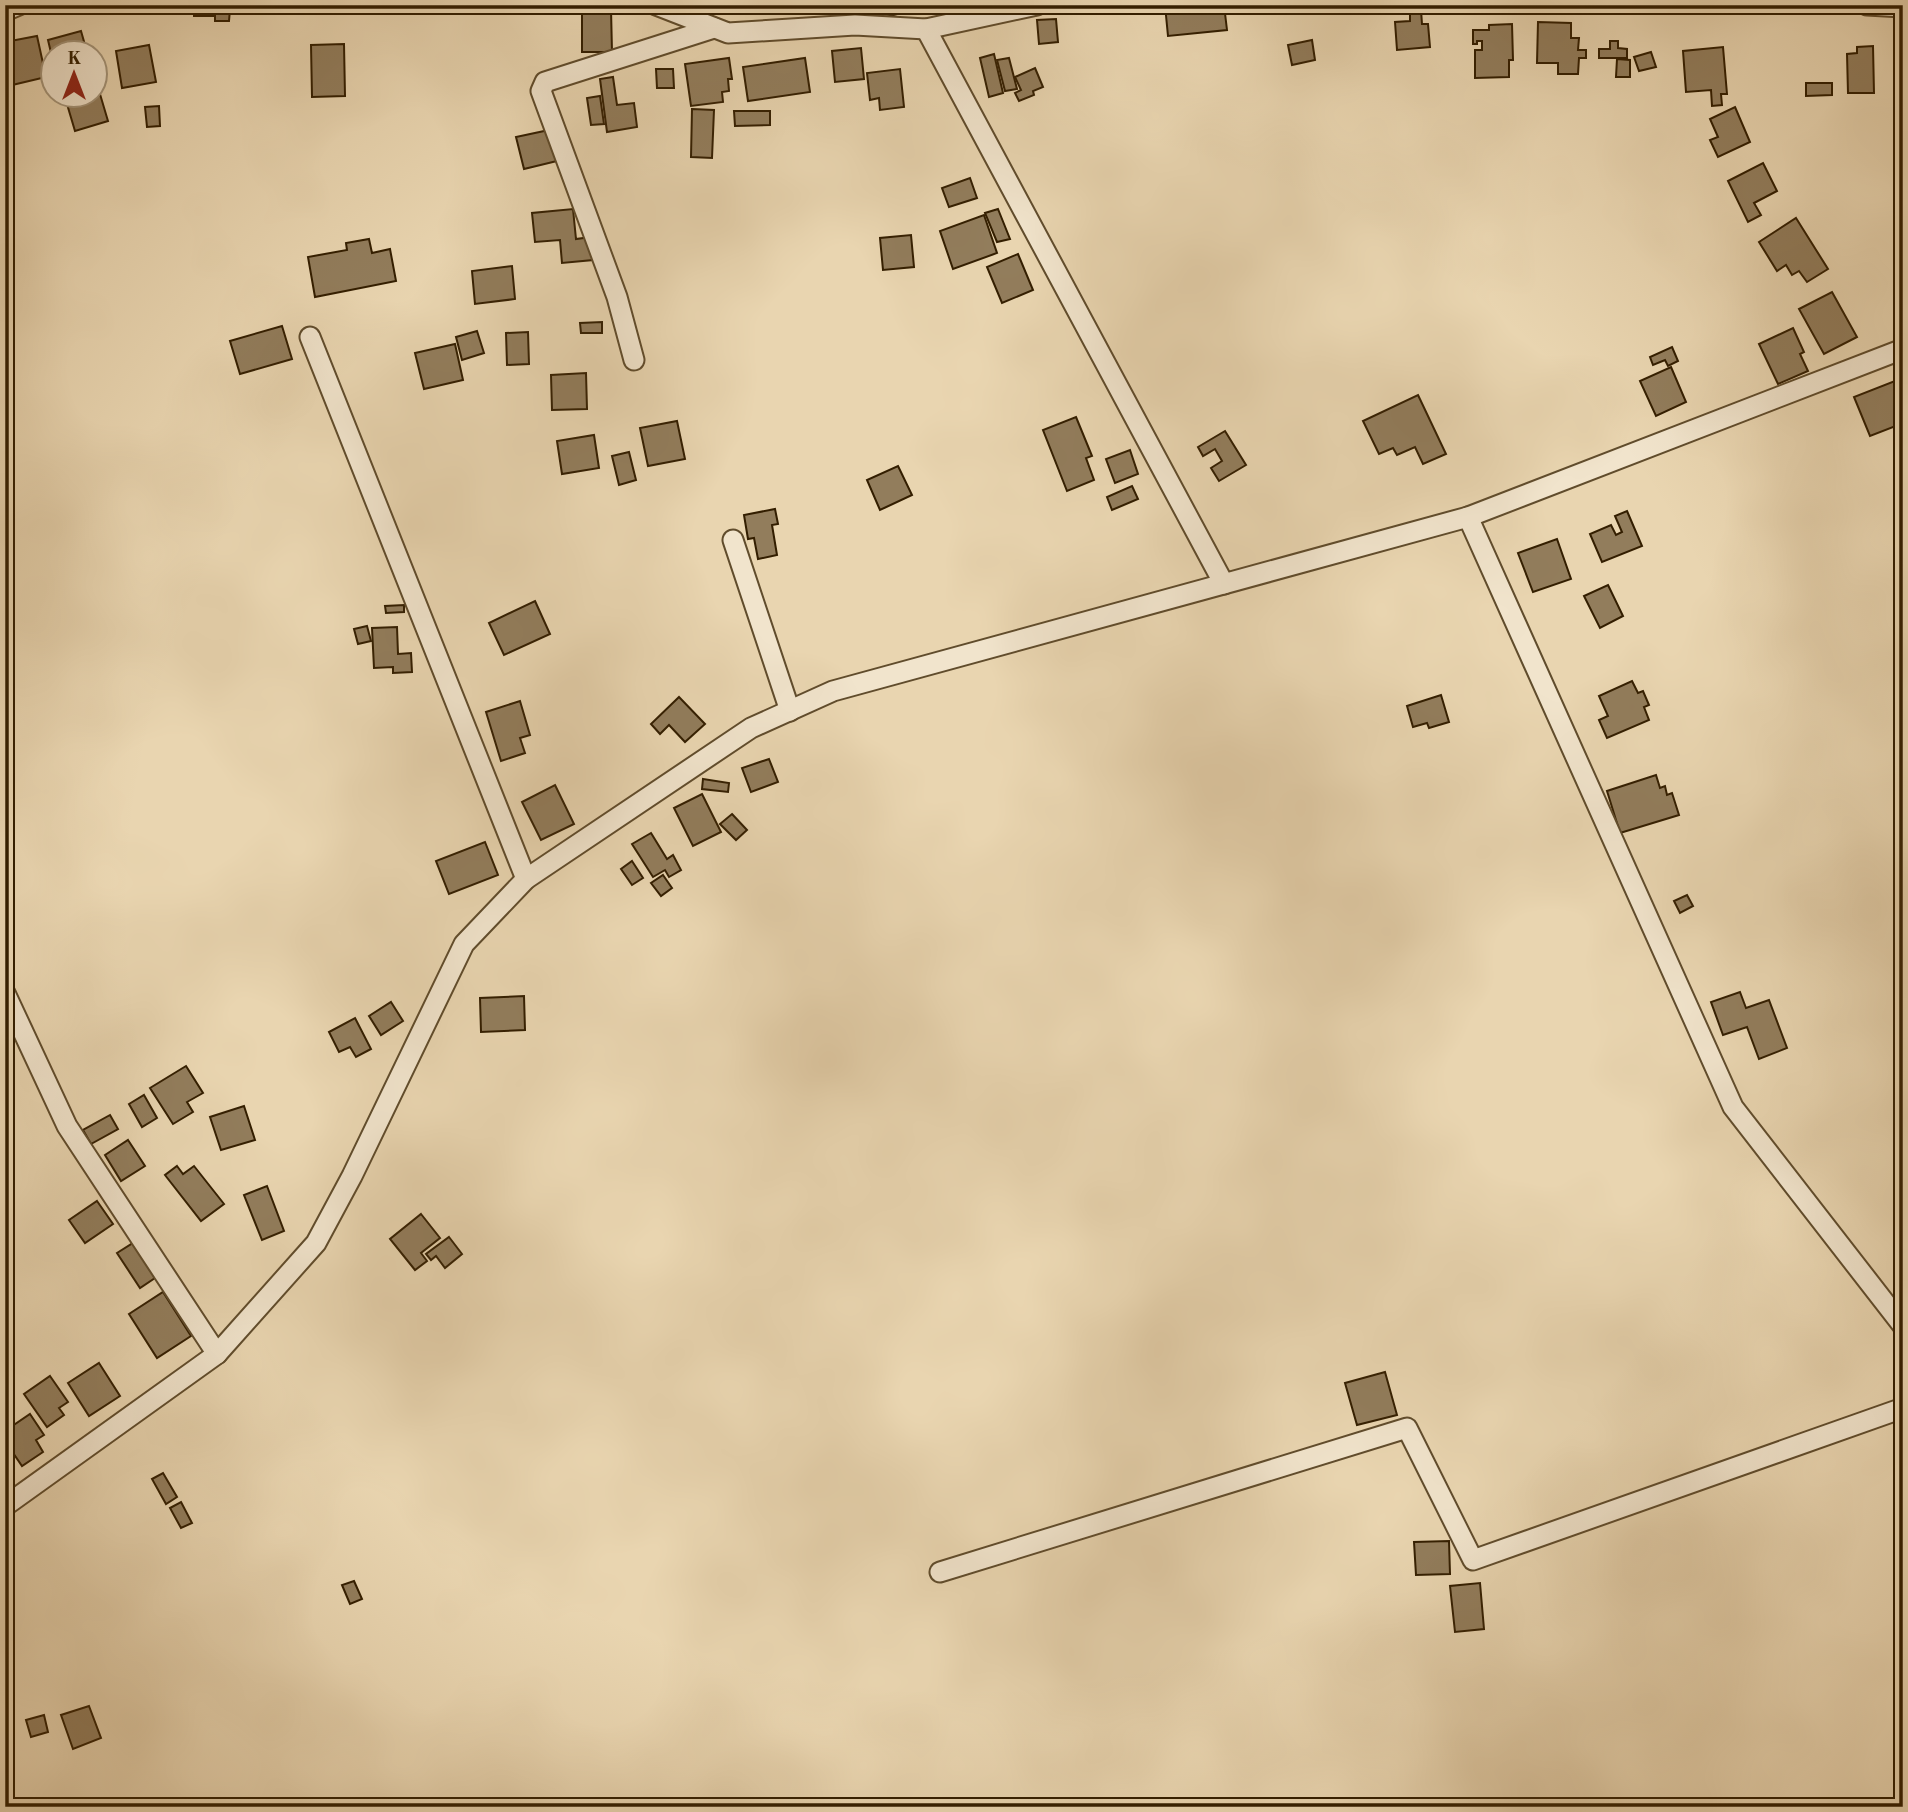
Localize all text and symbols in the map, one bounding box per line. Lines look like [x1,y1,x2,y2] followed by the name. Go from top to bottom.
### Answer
[38,38,108,108] north arrow
[67,50,82,69] text: K

